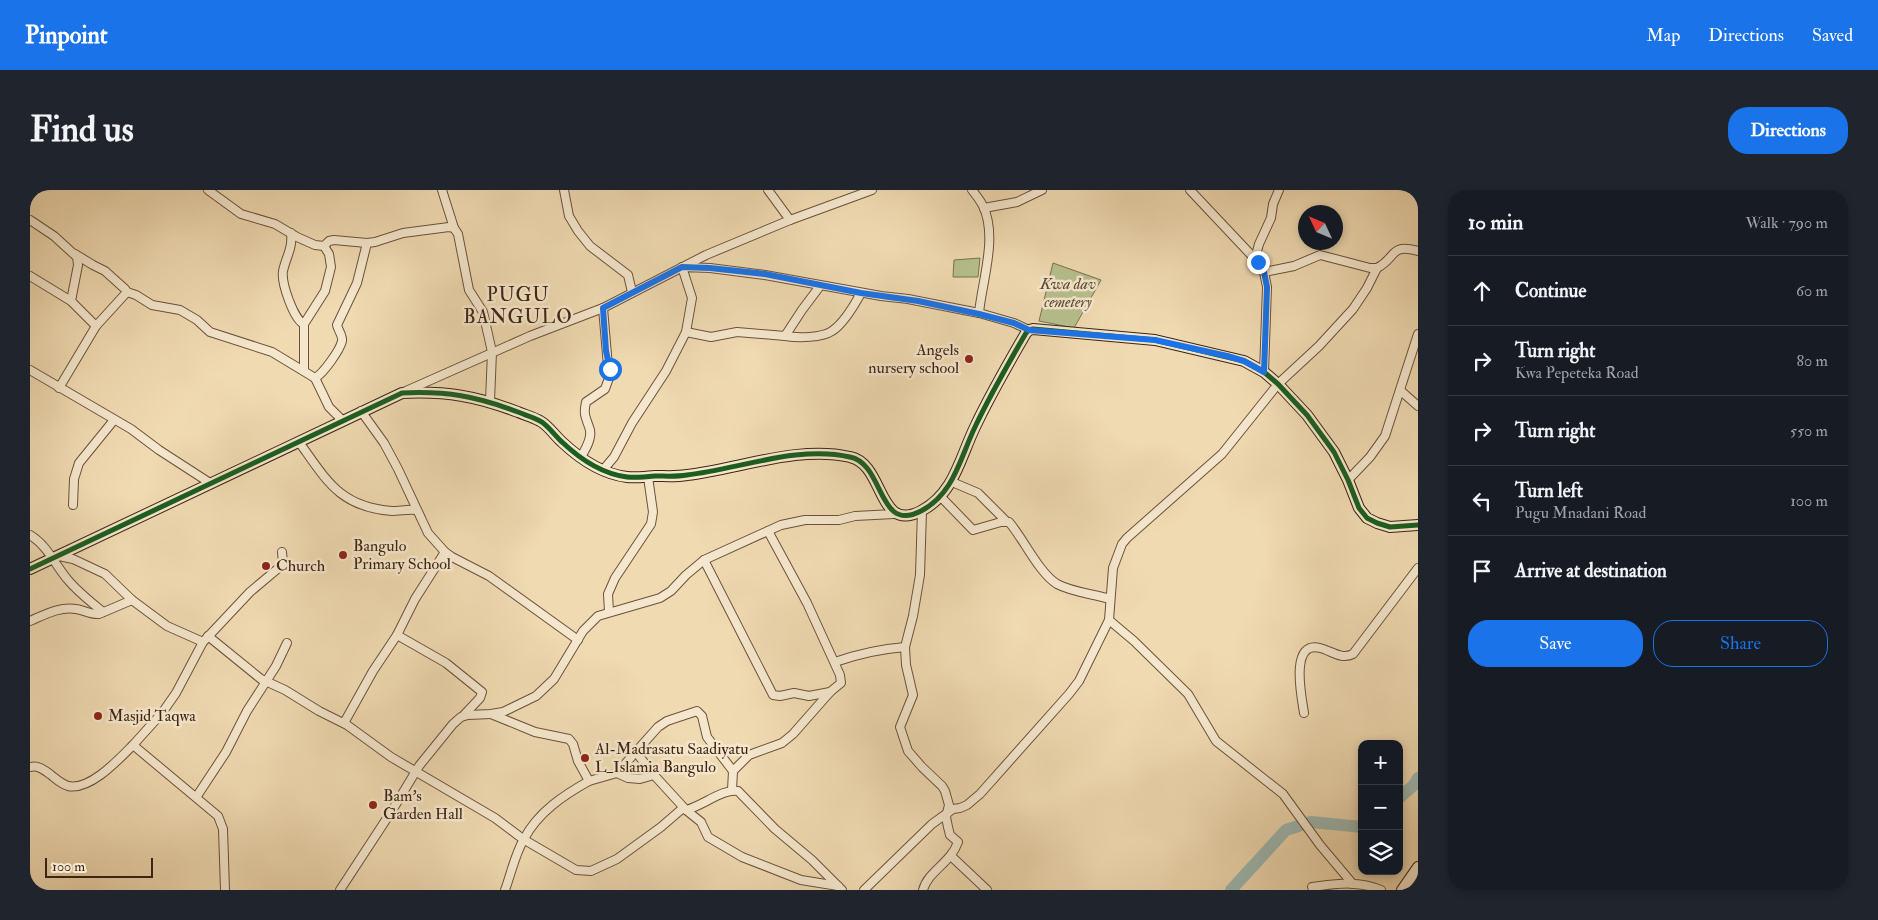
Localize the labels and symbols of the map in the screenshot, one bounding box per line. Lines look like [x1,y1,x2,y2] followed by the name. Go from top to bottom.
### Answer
[1298,205,1343,250] north arrow
[1247,251,1270,274] route end
[1039,274,1096,312] park label: Kwa dav cemetery
[463,283,573,329] district label: PUGU BANGULO
[868,340,959,378] place label: Angels nursery school
[963,353,975,365] marker: Angels nursery school
[599,358,622,381] route start
[353,536,451,574] place label: Bangulo Primary School
[337,549,349,561] marker: Bangulo Primary School
[276,556,326,576] place label: Church
[260,560,272,572] marker: Church
[108,706,196,726] place label: Masjid Taqwa
[92,710,104,722] marker: Masjid Taqwa
[594,739,748,777] place label: Al-Madrasatu Saadiyatu L_Islamia Bangulo
[579,752,591,764] marker: Al-Madrasatu Saadiyatu L_Islamia Bangulo
[383,786,463,824] place label: Bam's Garden Hall
[367,799,379,811] marker: Bam's Garden Hall
[45,855,152,878] scale bar

